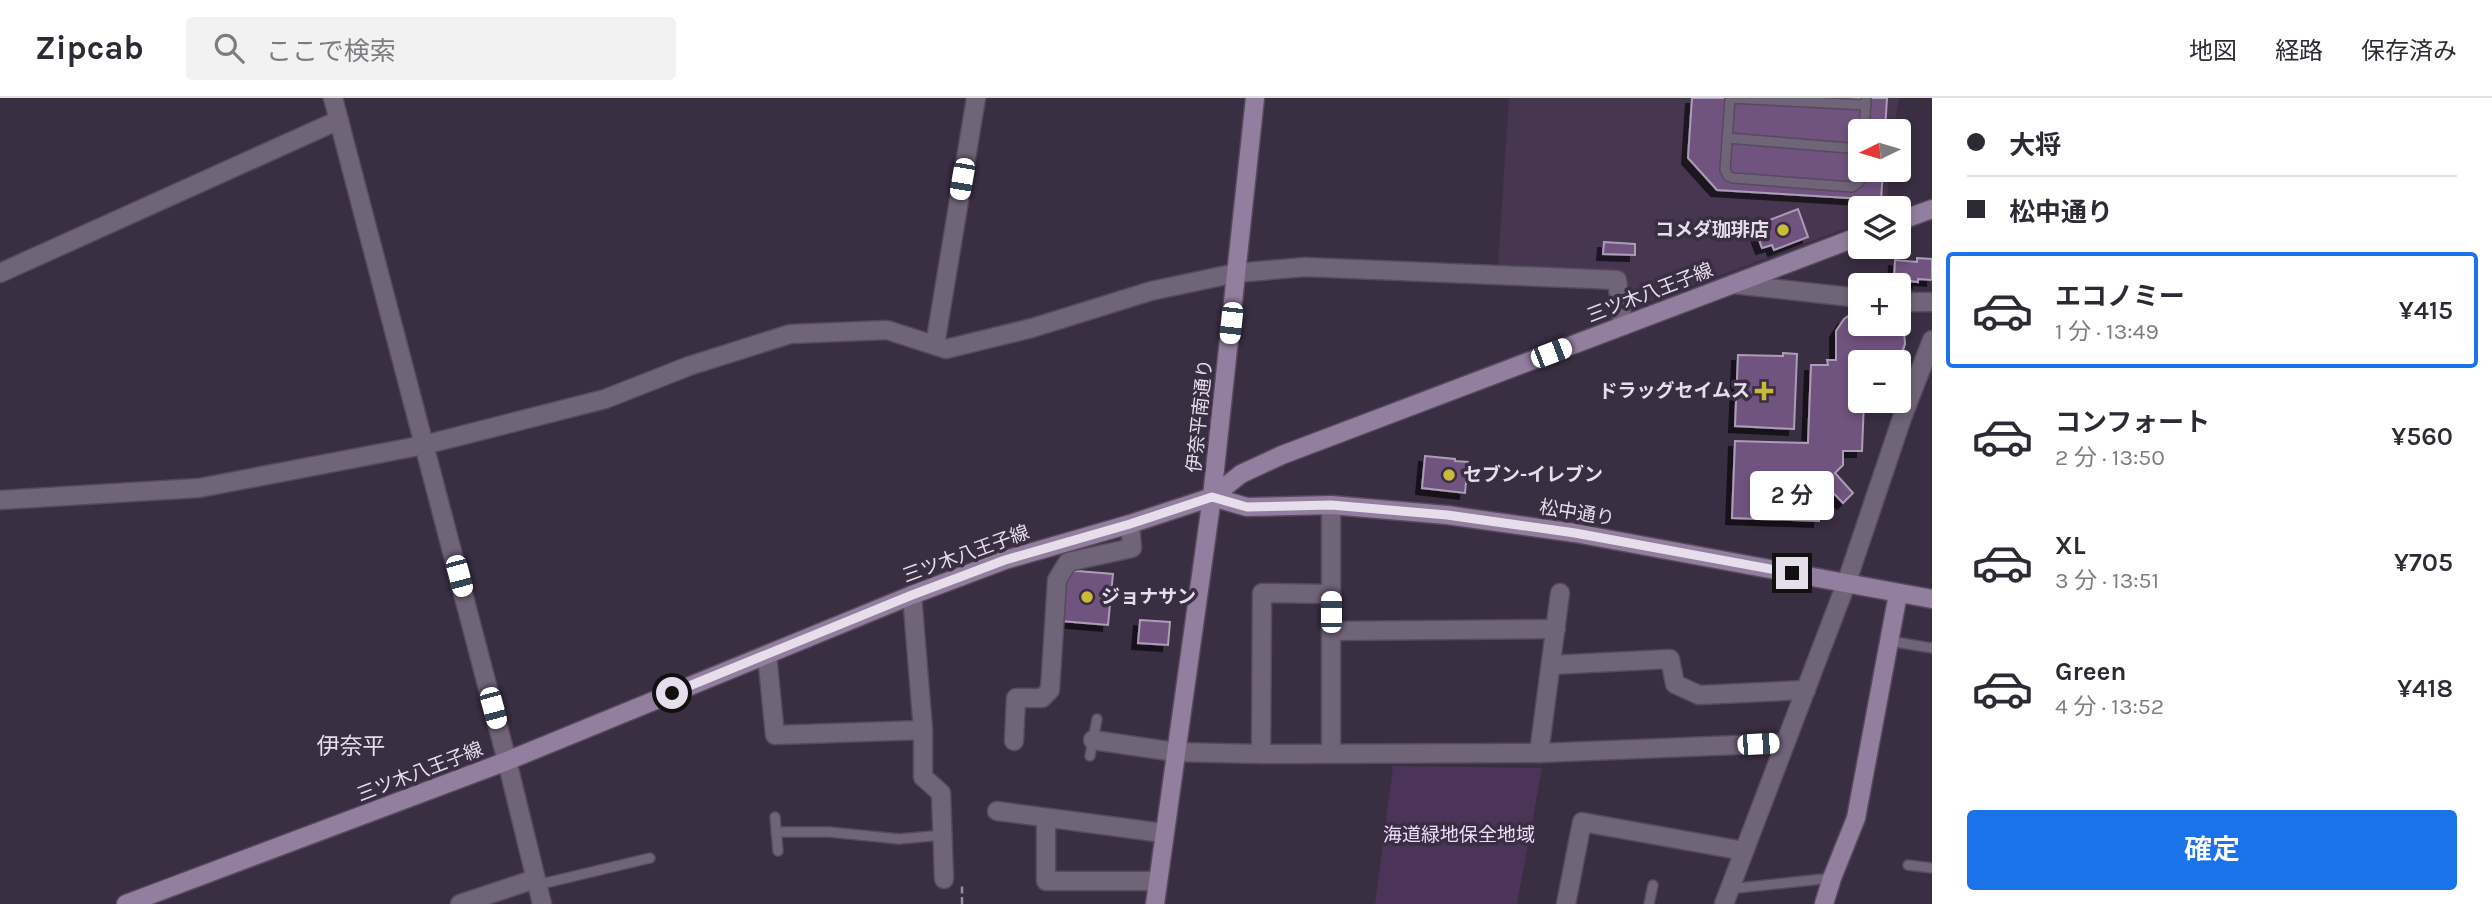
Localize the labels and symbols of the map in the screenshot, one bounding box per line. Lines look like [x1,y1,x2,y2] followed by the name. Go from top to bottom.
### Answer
[1848,119,1911,182] north arrow
[949,156,976,202] car
[1655,219,1769,241] place label: コメダ珈琲店
[1775,222,1791,238] marker: コメダ珈琲店
[1584,259,1716,327] street label: 三ツ木八王子線
[1219,301,1244,345] car
[1528,336,1575,370] car
[1183,358,1217,474] street label: 伊奈平南通り
[1598,380,1750,402] place label: ドラッグセイムス
[1756,383,1772,399] marker: ドラッグセイムス
[1463,464,1603,486] place label: セブン-イレブン
[1441,467,1457,483] marker: セブン-イレブン
[1750,472,1834,520] callout: 2 分
[1538,496,1616,530] street label: 松中通り
[900,521,1032,587] street label: 三ツ木八王子線
[444,553,475,599] car
[1776,557,1808,589] route end
[1101,586,1196,608] place label: ジョナサン
[1079,589,1095,605] marker: ジョナサン
[1321,591,1342,633] car
[656,677,688,709] route start
[478,685,509,731] car
[1737,732,1780,756] car
[317,733,386,760] district label: 伊奈平
[354,738,486,806] street label: 三ツ木八王子線
[1383,824,1535,846] park label: 海道緑地保全地域

